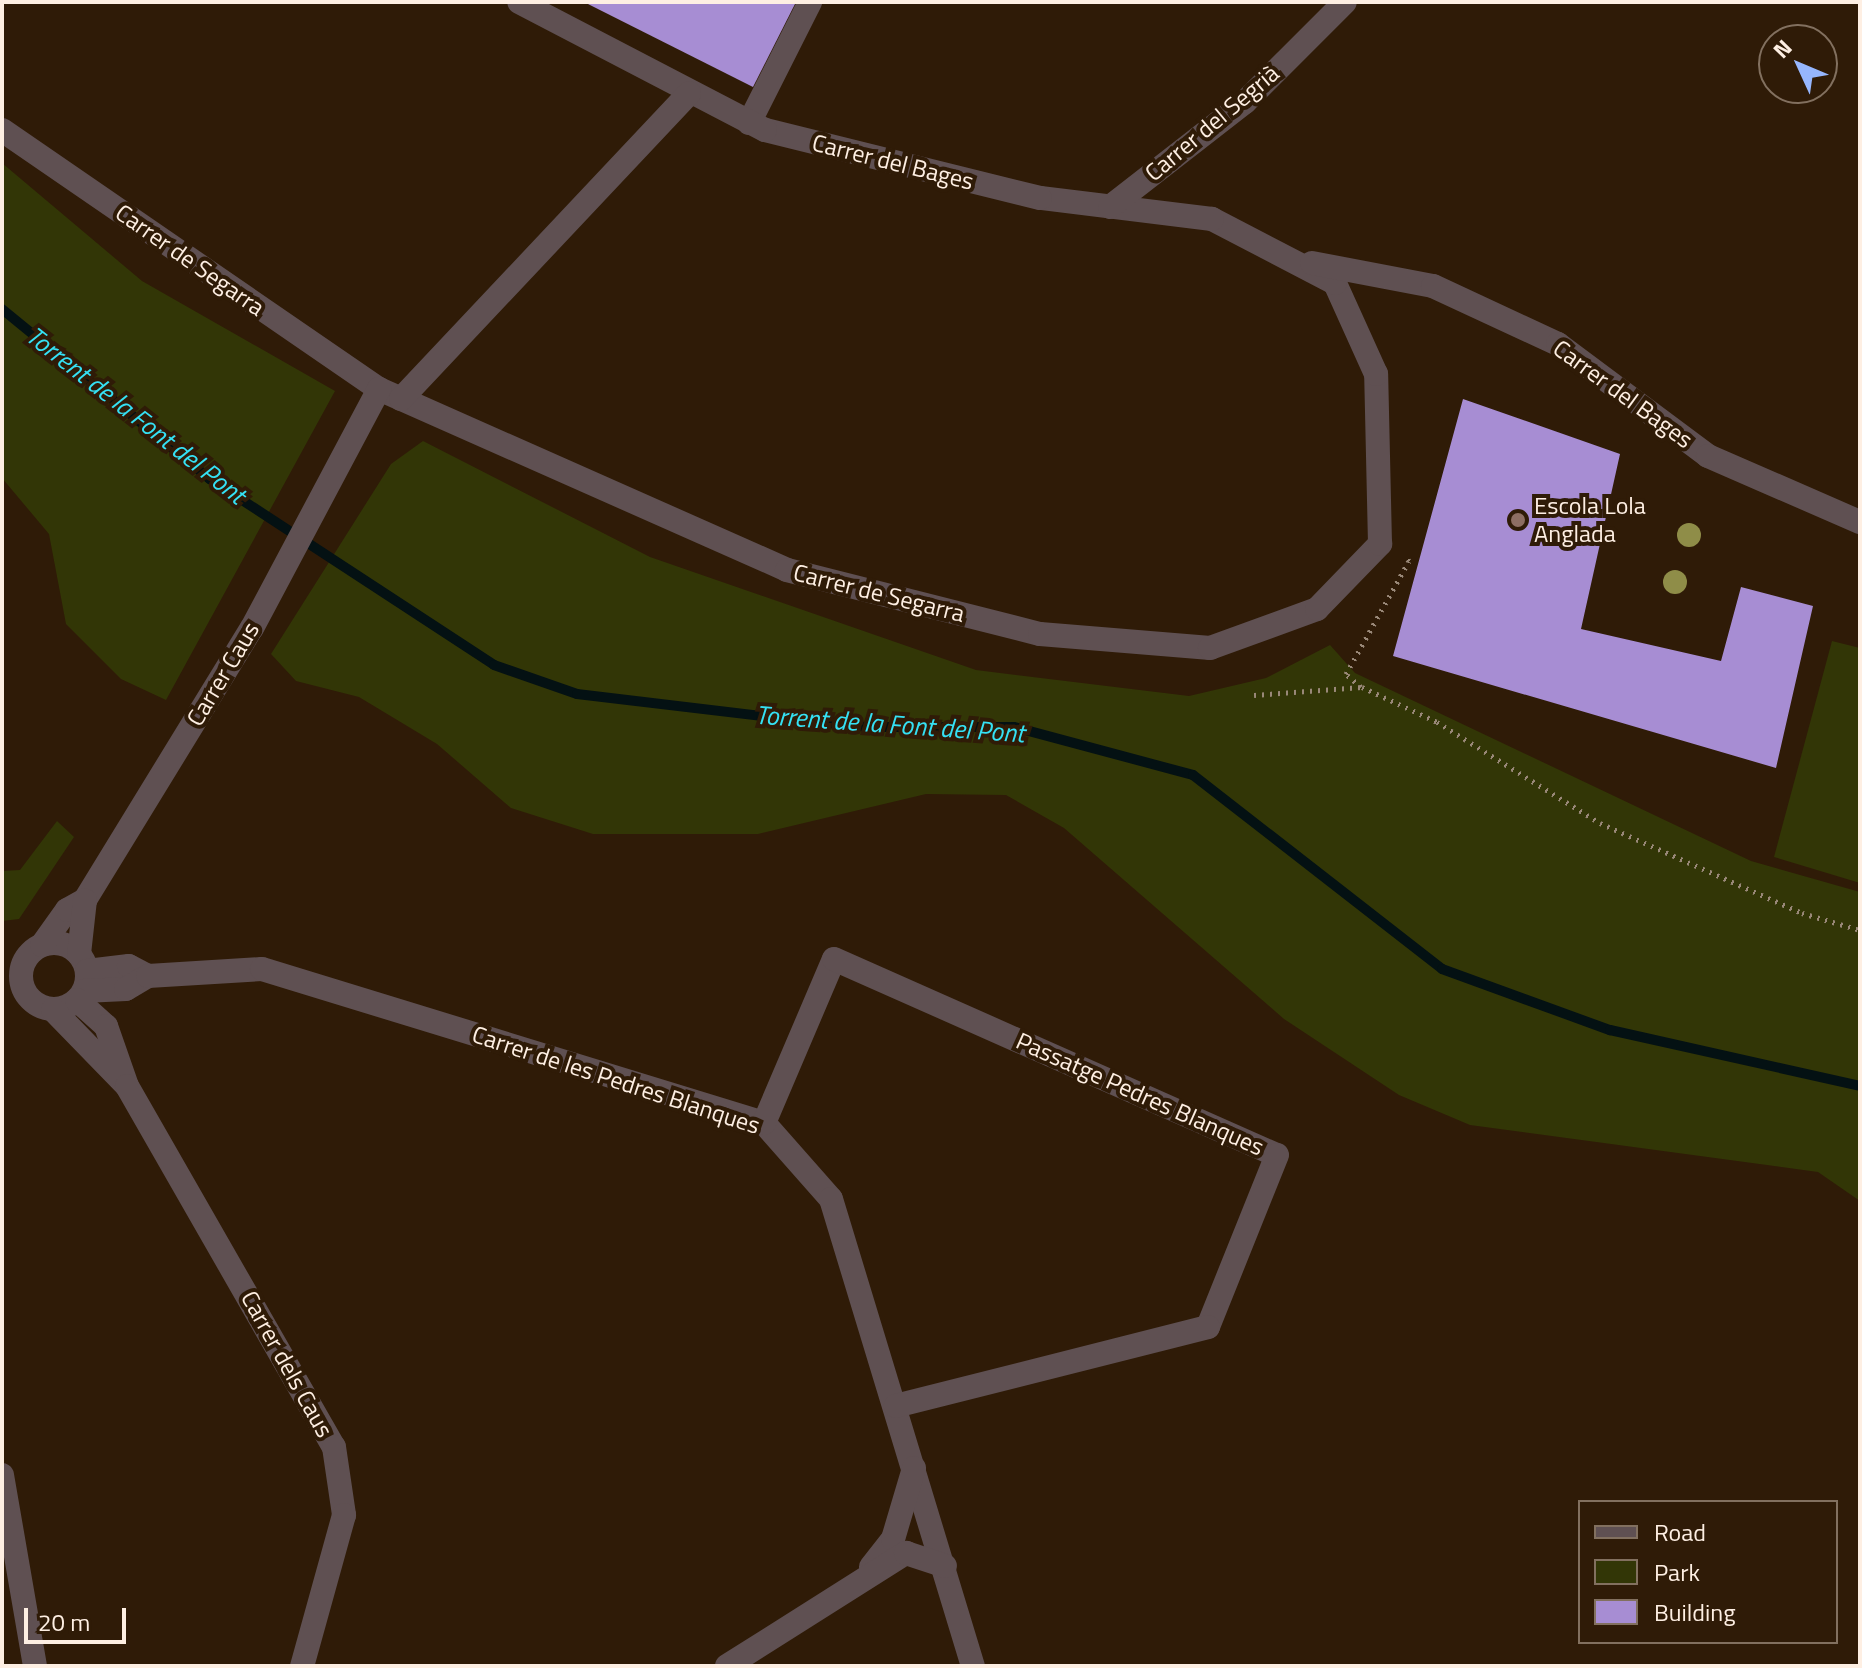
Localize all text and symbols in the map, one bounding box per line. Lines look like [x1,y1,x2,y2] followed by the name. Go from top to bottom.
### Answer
[1758,24,1838,104] north arrow
[1765,31,1800,66] text: N
[1139,59,1285,187] street label: Carrer del Segrià
[809,128,977,196] street label: Carrer del Bages
[110,198,270,322] street label: Carrer de Segarra
[20,320,252,510] water label: Torrent de la Font del Pont
[1548,334,1698,454] street label: Carrer del Bages
[1534,492,1646,548] place label: Escola Lola Anglada
[1509,511,1527,529] marker: Escola Lola Anglada
[790,558,968,628] street label: Carrer de Segarra
[181,617,265,731] street label: Carrer Caus
[755,699,1025,749] water label: Torrent de la Font del Pont
[469,1020,763,1140] street label: Carrer de les Pedres Blanques
[1012,1026,1268,1162] street label: Passatge Pedres Blanques
[235,1286,339,1442] street label: Carrer dels Caus
[1578,1500,1838,1644] legend
[1654,1514,1706,1550] text: Road
[1654,1554,1700,1590] text: Park
[28,1592,130,1642] scale bar
[1654,1594,1736,1630] text: Building
[38,1604,90,1640] text: 20 m

